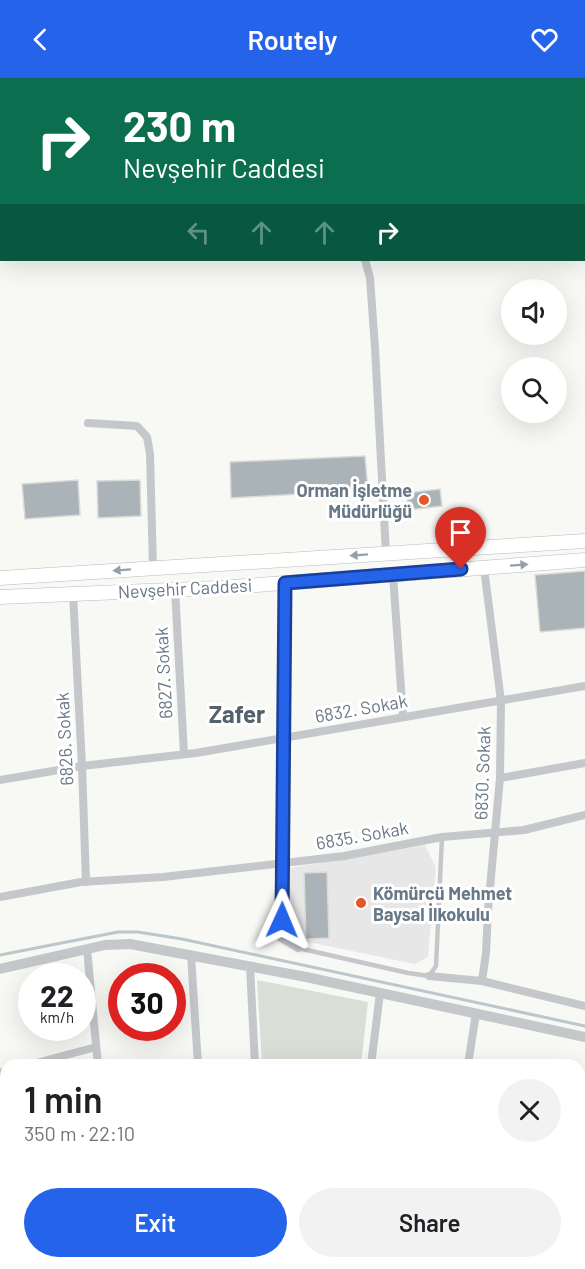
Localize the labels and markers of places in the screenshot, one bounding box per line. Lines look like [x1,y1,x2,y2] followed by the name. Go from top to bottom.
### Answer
[296,479,412,522] place label: Orman İşletme Müdürlüğü
[417,493,431,507] marker: Orman İşletme Müdürlüğü
[435,507,486,569] pin
[373,882,512,925] place label: Kömürcü Mehmet Baysal İlkokulu
[354,896,368,910] marker: Kömürcü Mehmet Baysal İlkokulu

